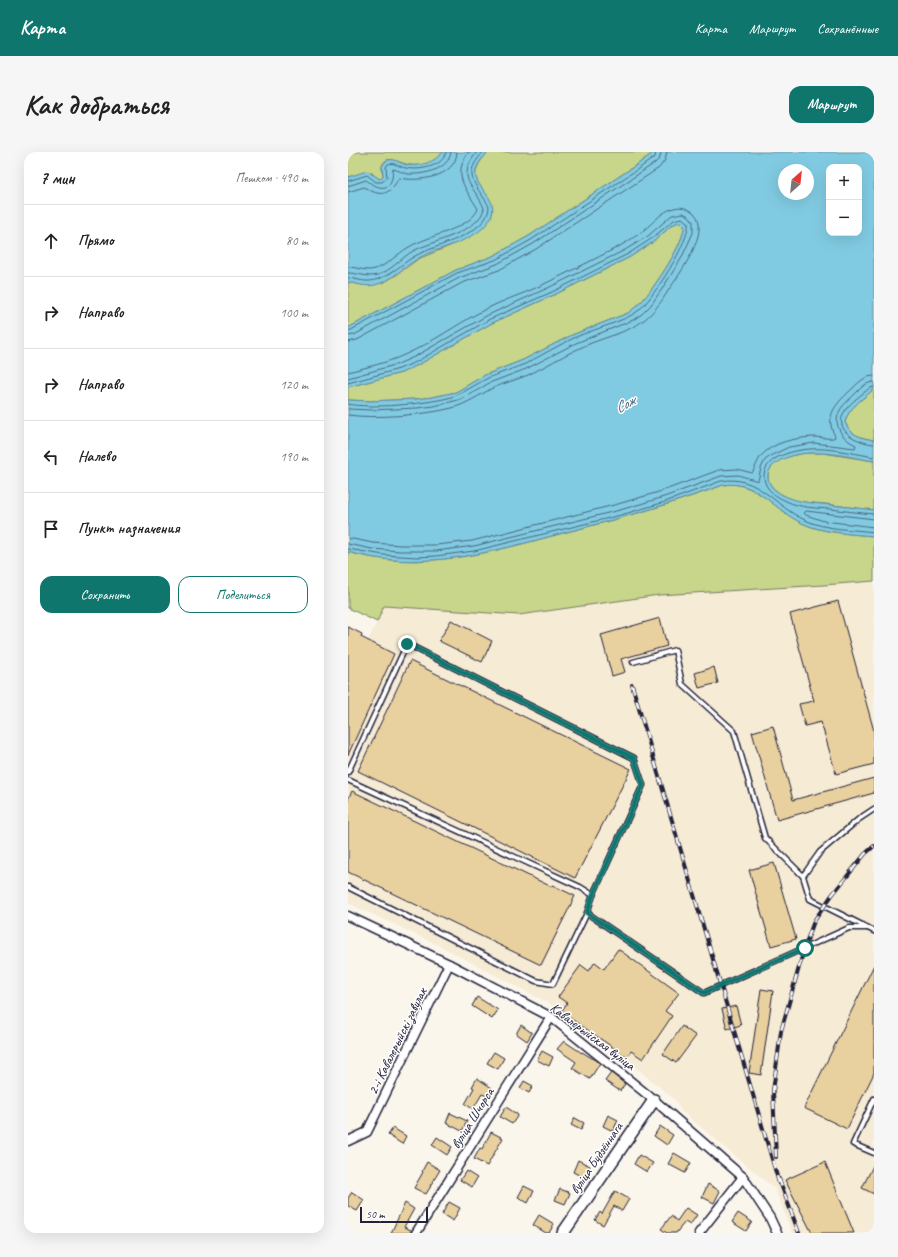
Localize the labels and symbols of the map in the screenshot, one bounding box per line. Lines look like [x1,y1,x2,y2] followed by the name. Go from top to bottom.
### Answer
[778,164,814,200] north arrow
[612,390,641,418] water label: Сож
[398,635,416,653] route end
[796,939,814,957] route start
[364,983,431,1097] street label: 2-і Кавалерыйскі завулак
[547,999,639,1074] street label: Кавалерыйская вуліца
[447,1084,498,1152] street label: вуліца Шчорса
[566,1118,627,1197] street label: вуліца Будзённага
[360,1205,428,1224] scale bar

